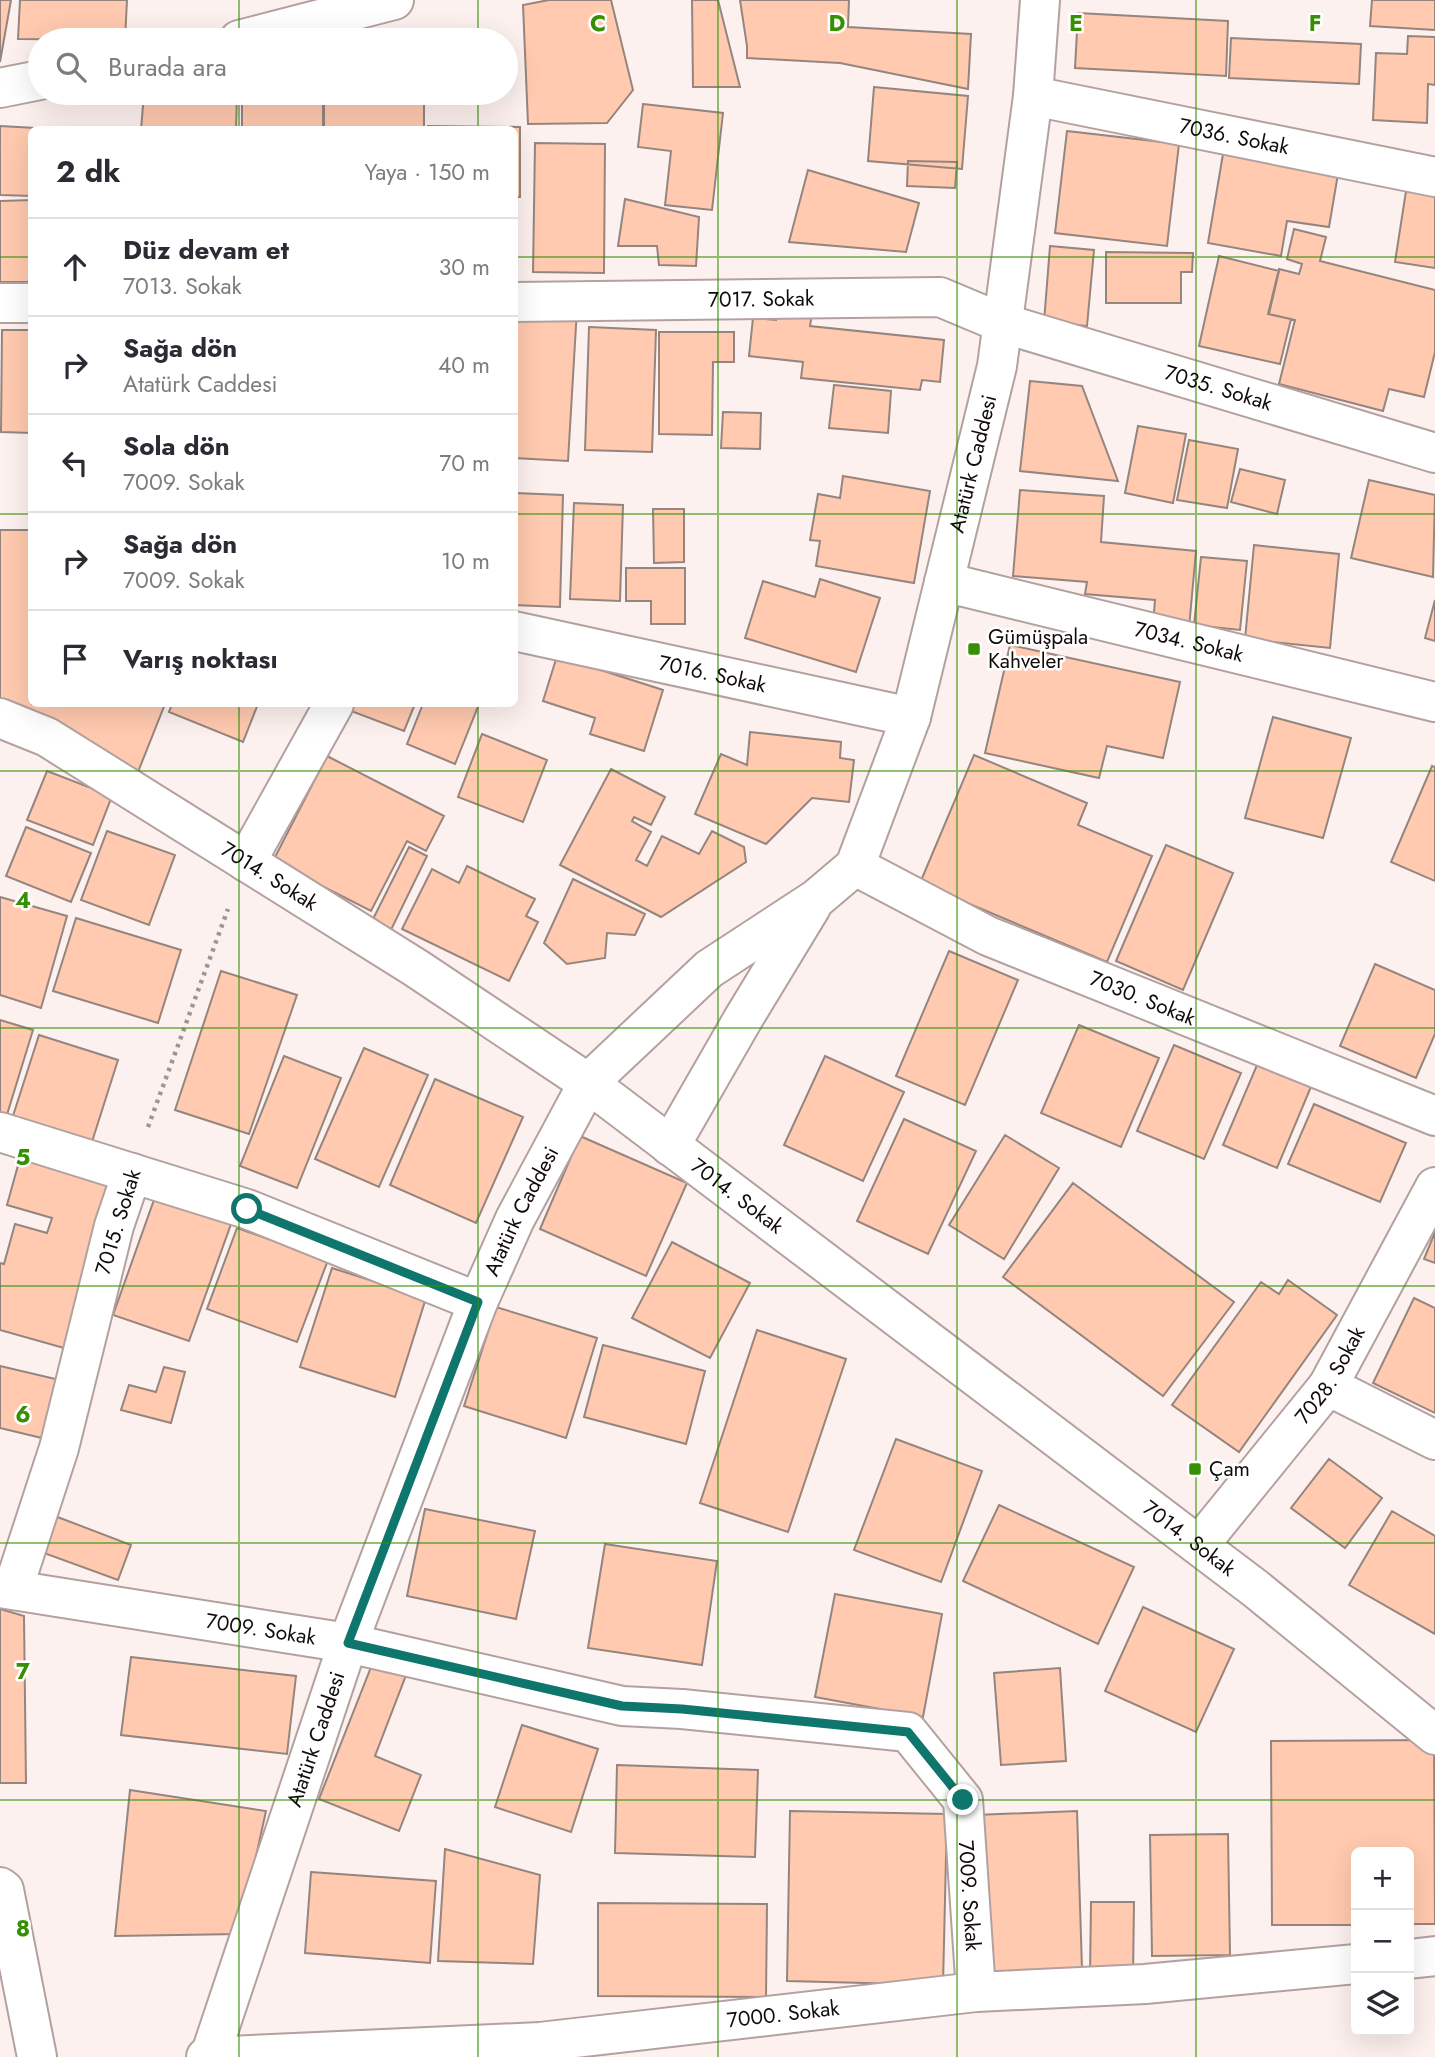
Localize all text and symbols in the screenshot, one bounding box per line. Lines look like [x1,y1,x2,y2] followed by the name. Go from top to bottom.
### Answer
[590,6,606,40] text: C
[829,6,846,40] text: D
[1069,6,1083,40] text: E
[1309,6,1321,40] text: F
[28,28,518,105] search box
[52,48,90,86] icon: search
[108,48,227,86] text: Burada ara
[1176,111,1292,162] street label: 7036. Sokak
[56,150,121,193] text: 2 dk
[365,155,490,189] text: Yaya · 150 m
[123,231,289,269] text: Düz devam et
[56,248,94,286] icon: ahead
[439,250,490,284] text: 30 m
[123,269,242,303] text: 7013. Sokak
[708,283,815,315] street label: 7017. Sokak
[123,329,237,367] text: Sağa dön
[56,346,94,384] icon: right
[438,348,490,382] text: 40 m
[1161,358,1276,418] street label: 7035. Sokak
[123,367,277,401] text: Atatürk Caddesi
[942,392,1004,536] street label: Atatürk Caddesi
[123,427,230,465] text: Sola dön
[56,444,94,482] icon: left
[439,446,490,480] text: 70 m
[123,465,245,499] text: 7009. Sokak
[123,525,237,563] text: Sağa dön
[56,542,94,580] icon: right
[441,544,490,578] text: 10 m
[123,563,245,597] text: 7009. Sokak
[1131,614,1247,670] street label: 7034. Sokak
[988,622,1088,676] place label: Gümüşpala Kahveler
[56,640,94,678] icon: arrive
[123,640,278,678] text: Varış noktası
[966,641,982,657] marker: Gümüşpala Kahveler
[656,648,770,700] street label: 7016. Sokak
[215,834,324,918] street label: 7014. Sokak
[15,883,31,917] text: 4
[1085,963,1201,1033] street label: 7030. Sokak
[16,1140,30,1174] text: 5
[477,1141,566,1281] street label: Atatürk Caddesi
[684,1151,790,1241] street label: 7014. Sokak
[88,1165,149,1279] street label: 7015. Sokak
[231,1193,262,1224] route start
[1288,1320,1373,1431] street label: 7028. Sokak
[15,1397,31,1431] text: 6
[1209,1454,1250,1484] place label: Çam
[1187,1461,1203,1477] marker: Çam
[1136,1493,1242,1584] street label: 7014. Sokak
[204,1606,319,1653] street label: 7009. Sokak
[16,1654,30,1688] text: 7
[279,1668,352,1811] street label: Atatürk Caddesi
[947,1784,978,1815] route end
[951,1839,988,1953] street label: 7009. Sokak
[1351,1847,1414,2036] map controls
[1351,1847,1414,1910] button: +
[1351,1910,1414,1973] button: −
[16,1911,30,1945] text: 8
[1351,1973,1414,2036] button: layers
[725,1993,842,2035] street label: 7000. Sokak

